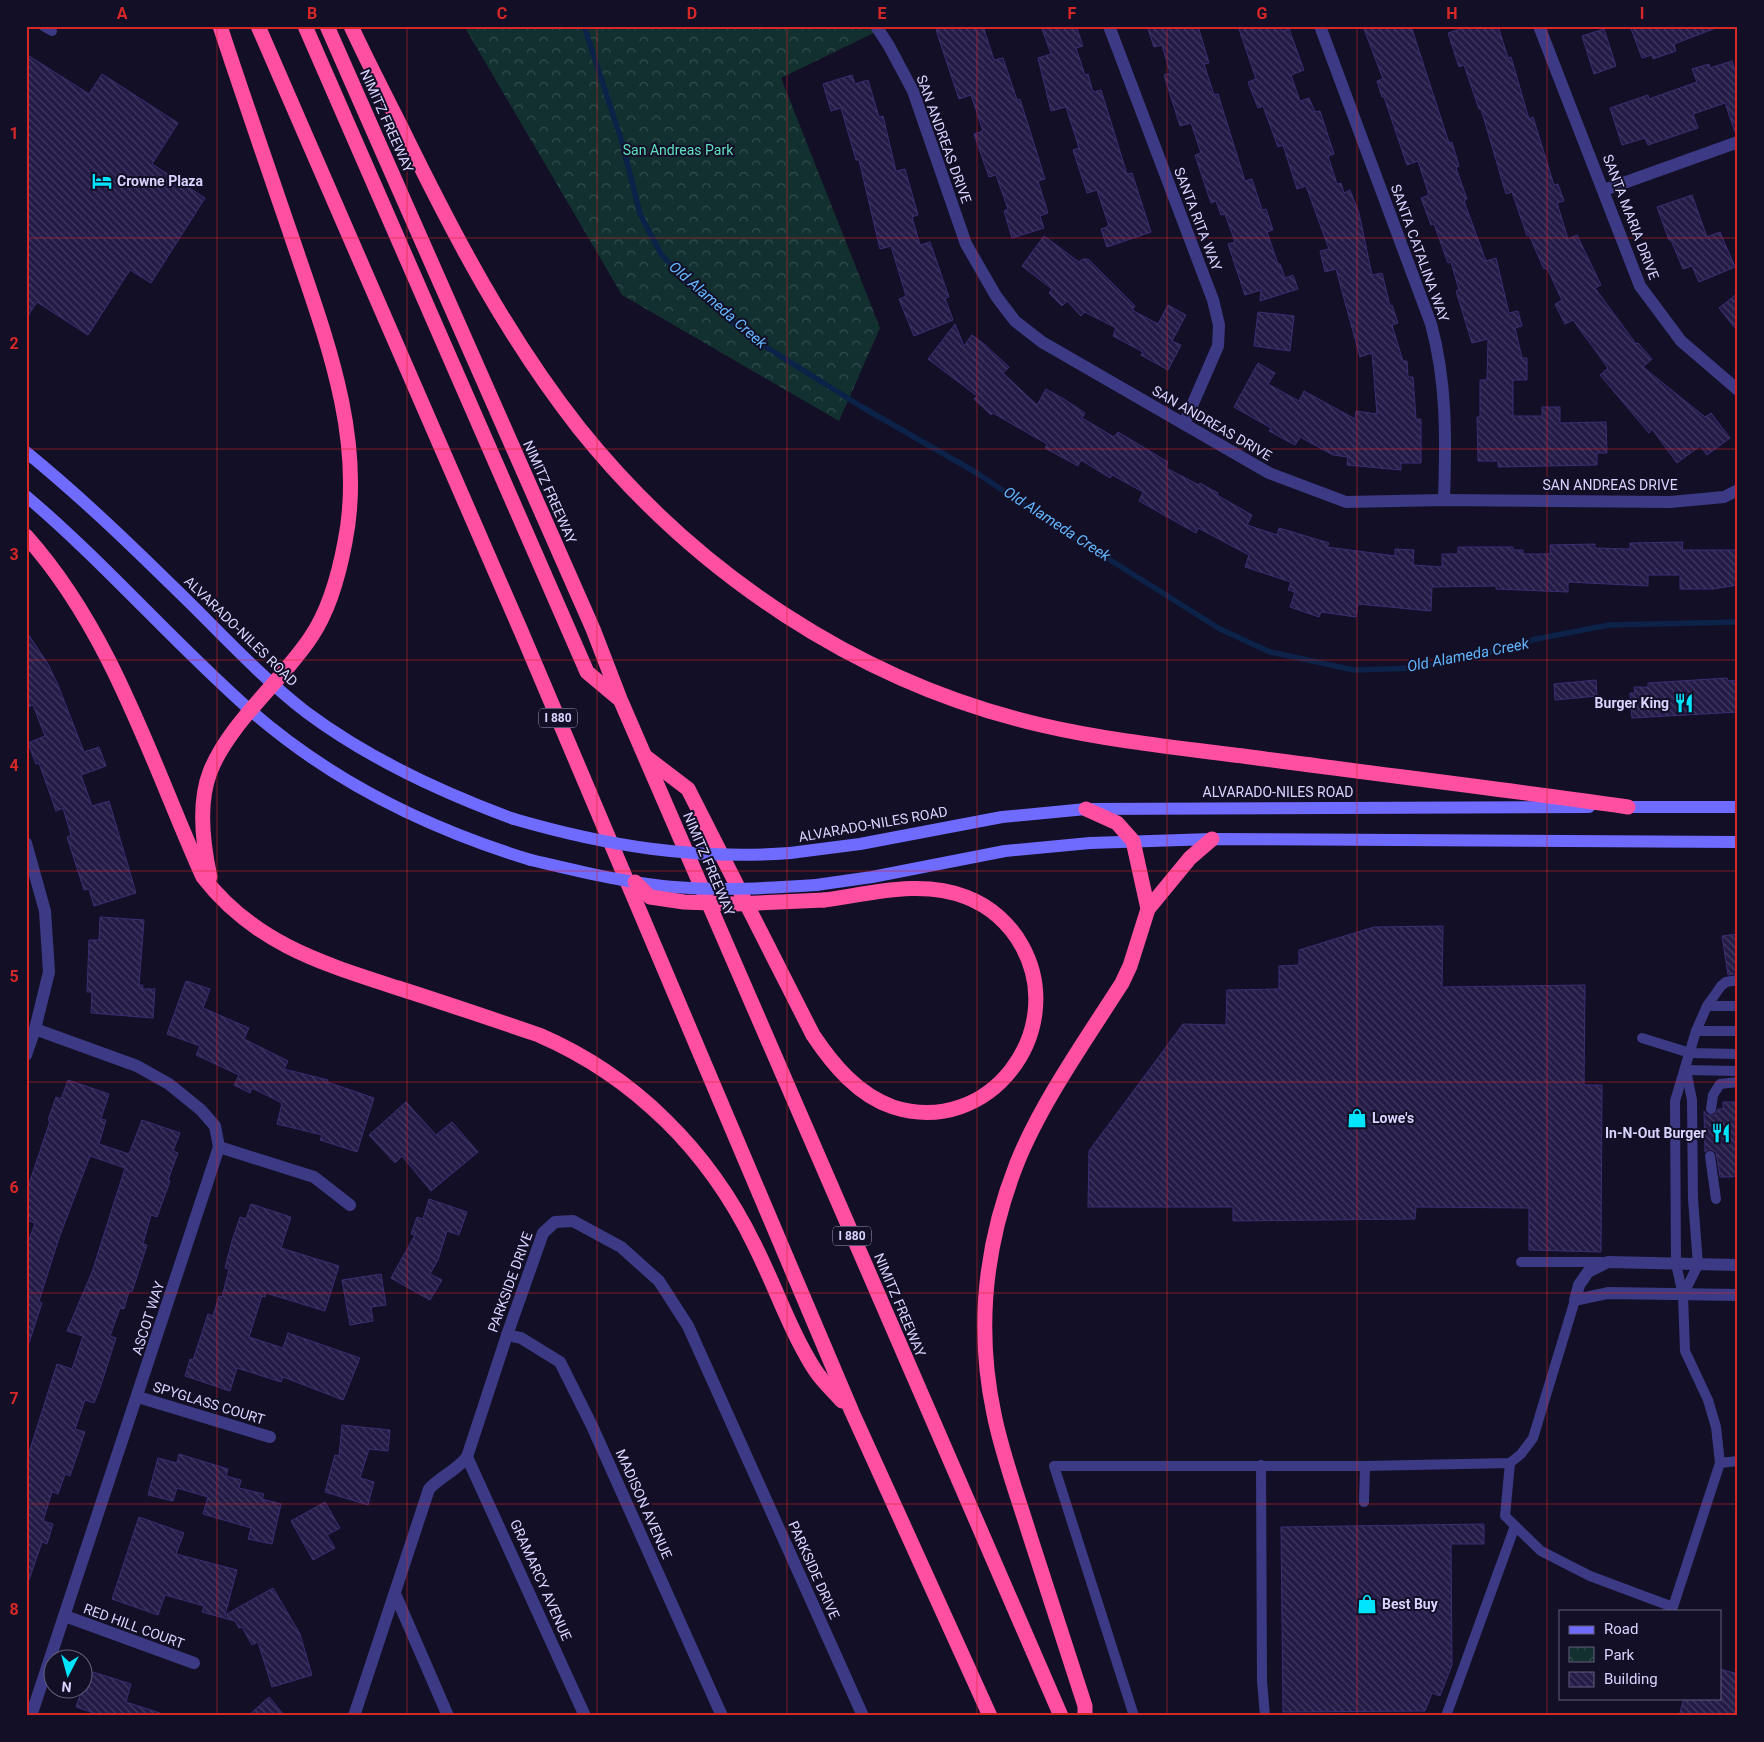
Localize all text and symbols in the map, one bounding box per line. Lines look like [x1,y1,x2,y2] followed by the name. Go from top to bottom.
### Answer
[117,4,128,23] text: A
[307,4,317,23] text: B
[497,4,507,23] text: C
[687,4,697,23] text: D
[878,4,887,23] text: E
[1068,4,1077,23] text: F
[1257,4,1268,23] text: G
[1446,4,1458,23] text: H
[1640,4,1644,23] text: I
[357,67,417,176] street label: NIMITZ FREEWAY
[913,73,975,205] street label: SAN ANDREAS DRIVE
[9,124,19,143] text: 1
[623,142,734,158] park label: San Andreas Park
[1600,152,1662,282] street label: SANTA MARIA DRIVE
[1171,165,1225,273] street label: SANTA RITA WAY
[91,170,113,192] hotel icon: Crowne Plaza
[117,173,203,189] place label: Crowne Plaza
[1388,182,1453,324] street label: SANTA CATALINA WAY
[665,258,771,353] water label: Old Alameda Creek
[9,334,19,353] text: 2
[1149,382,1275,464] street label: SAN ANDREAS DRIVE
[520,438,580,547] street label: NIMITZ FREEWAY
[1542,477,1678,493] street label: SAN ANDREAS DRIVE
[1000,483,1114,566] water label: Old Alameda Creek
[9,545,19,564] text: 3
[181,573,301,689] street label: ALVARADO-NILES ROAD
[1406,634,1531,676] water label: Old Alameda Creek
[1673,692,1695,714] restaurant icon: Burger King
[1595,695,1669,711] place label: Burger King
[539,708,577,728] road number: I 880
[9,756,19,775] text: 4
[1203,784,1353,800] street label: ALVARADO-NILES ROAD
[797,803,949,845] street label: ALVARADO-NILES ROAD
[680,810,738,919] street label: NIMITZ FREEWAY
[9,967,19,986] text: 5
[1346,1107,1368,1129] shop icon: Lowe's
[1372,1110,1414,1126] place label: Lowe's
[1710,1122,1732,1144] restaurant icon: In-N-Out Burger
[1605,1125,1706,1141] place label: In-N-Out Burger
[9,1178,19,1197] text: 6
[833,1226,871,1246] road number: I 880
[484,1230,536,1334] street label: PARKSIDE DRIVE
[871,1251,929,1360] street label: NIMITZ FREEWAY
[129,1279,168,1357] street label: ASCOT WAY
[151,1378,267,1428] street label: SPYGLASS COURT
[9,1389,19,1408] text: 7
[613,1447,675,1561] street label: MADISON AVENUE
[507,1517,575,1643] street label: GRAMARCY AVENUE
[785,1518,843,1622] street label: PARKSIDE DRIVE
[1356,1593,1378,1615] shop icon: Best Buy
[1382,1596,1439,1612] place label: Best Buy
[9,1600,19,1619] text: 8
[82,1600,187,1652] street label: RED HILL COURT
[1559,1610,1722,1700] legend
[1604,1620,1638,1638] text: Road
[1604,1646,1635,1664] text: Park
[42,1650,92,1700] north arrow
[1604,1670,1658,1688] text: Building
[61,1678,72,1695] text: N

